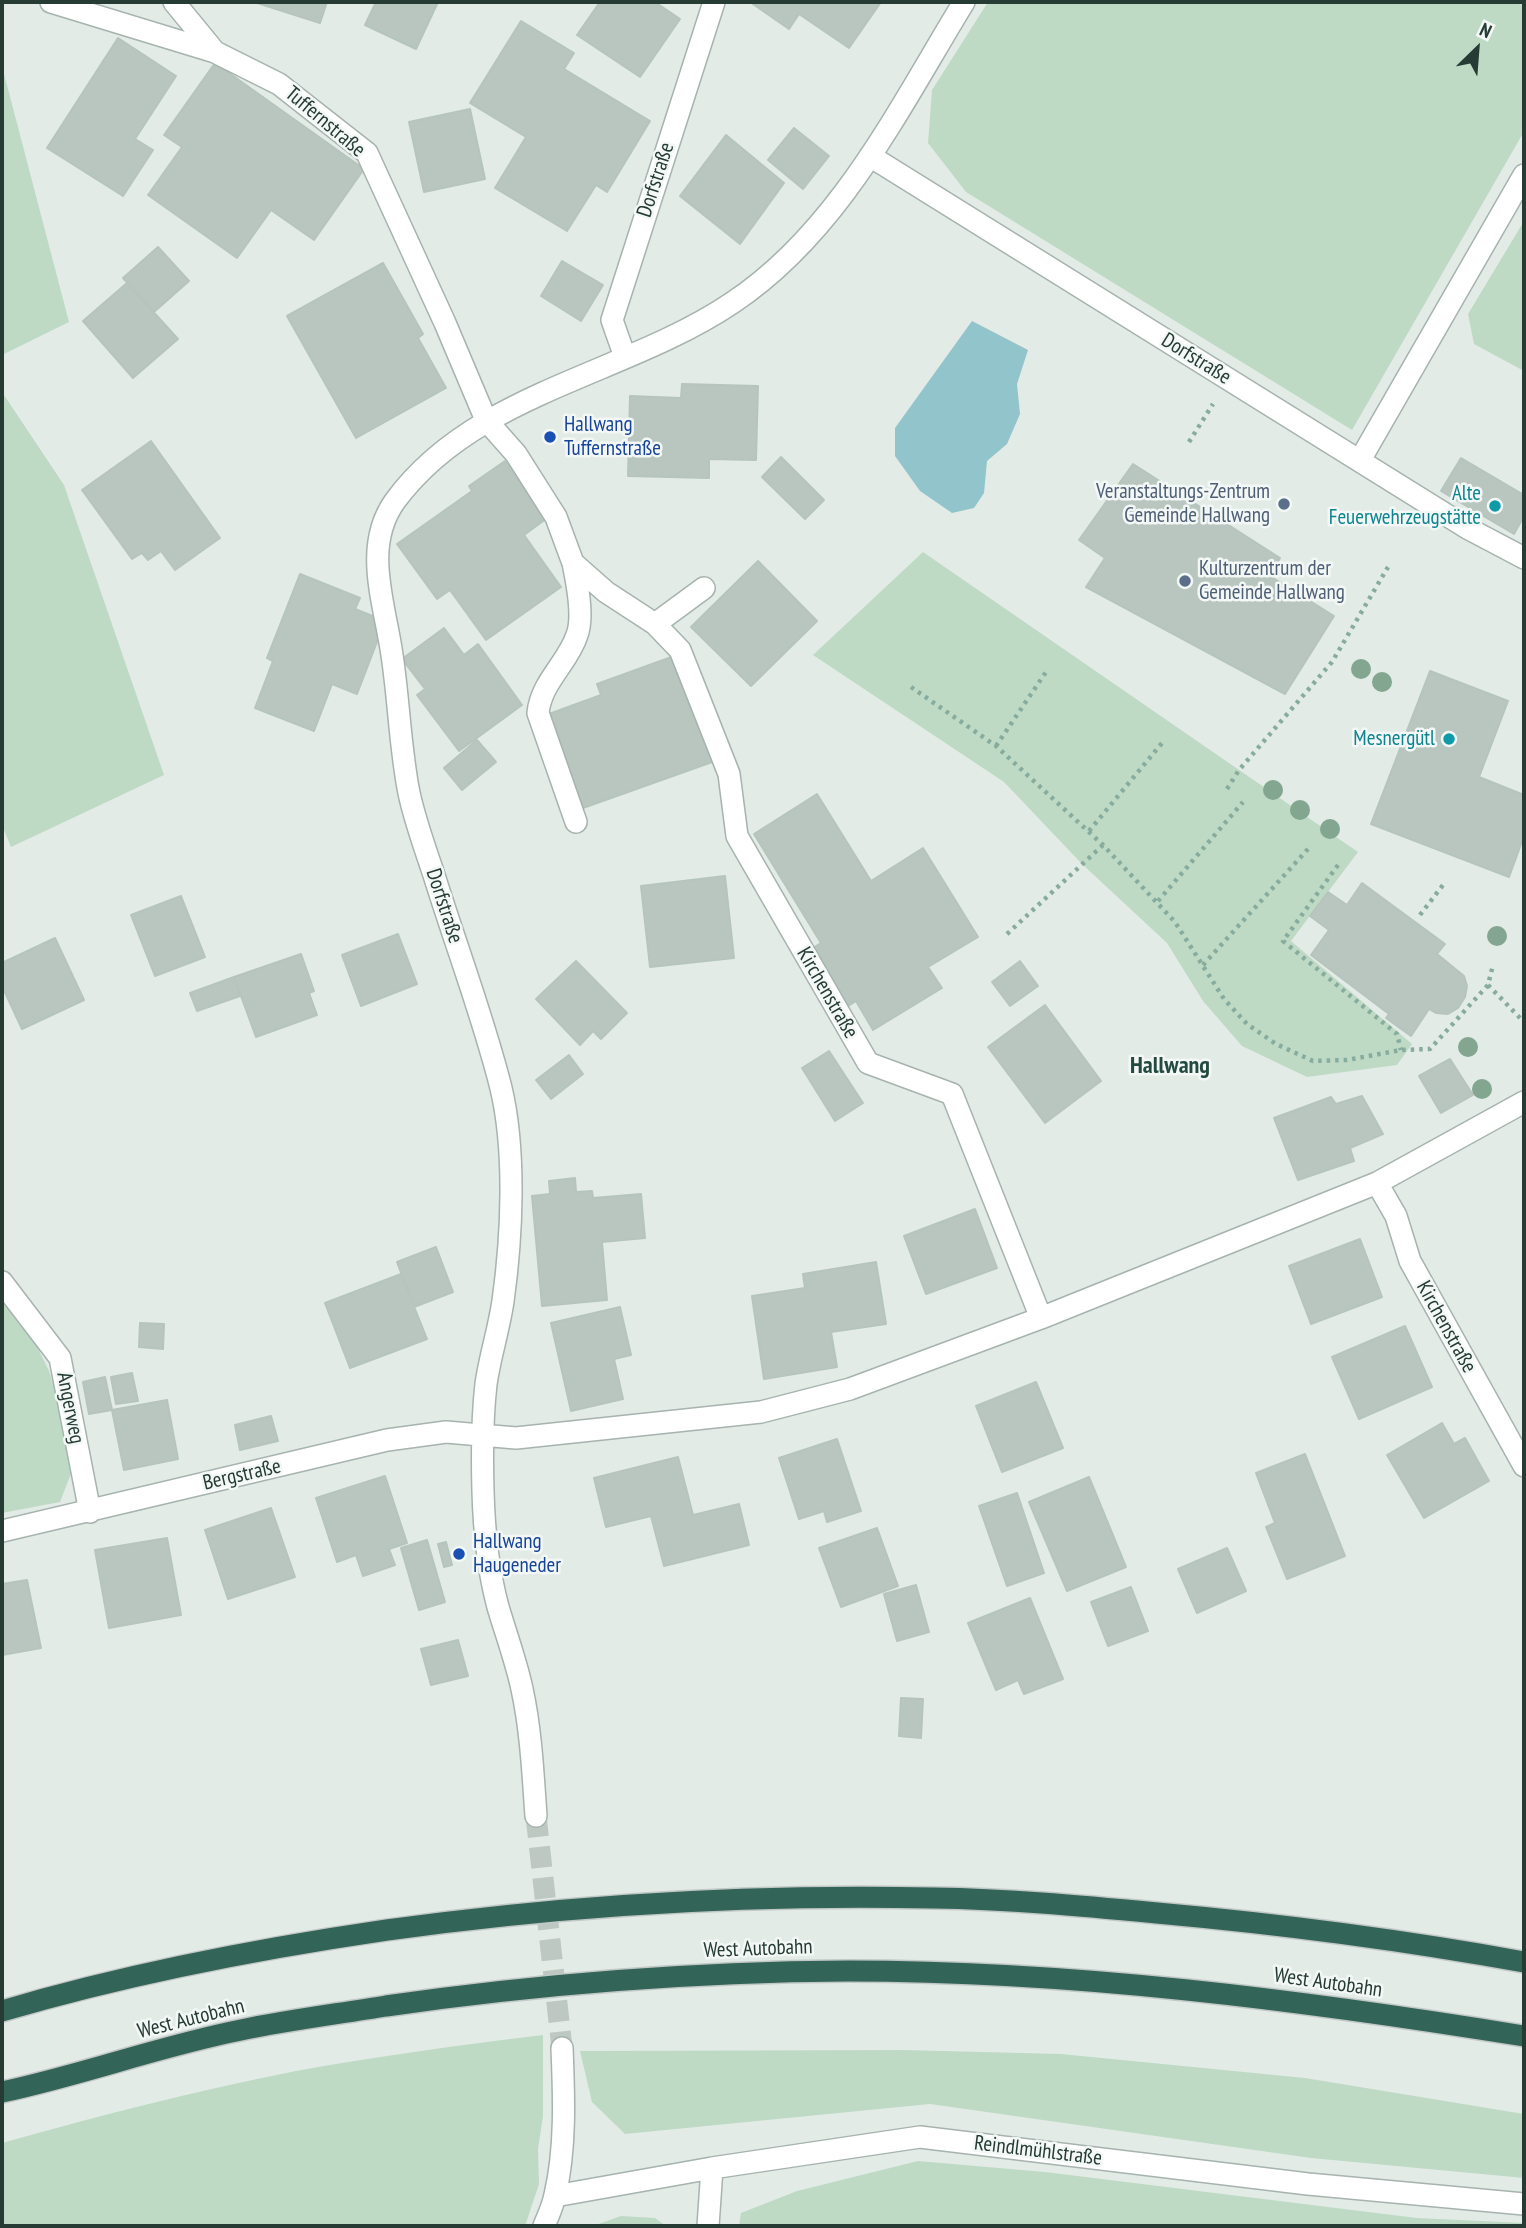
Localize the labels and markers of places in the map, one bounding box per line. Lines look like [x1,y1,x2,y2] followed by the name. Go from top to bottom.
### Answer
[564,412,661,462] place label: Hallwang Tuffernstraße
[542,429,558,445] marker: Hallwang Tuffernstraße
[1096,479,1270,529] place label: Veranstaltungs-Zentrum Gemeinde Hallwang
[1329,481,1481,531] place label: Alte Feuerwehrzeugstätte
[1276,496,1292,512] marker: Veranstaltungs-Zentrum Gemeinde Hallwang
[1487,498,1503,514] marker: Alte Feuerwehrzeugstätte
[1199,556,1345,606] place label: Kulturzentrum der Gemeinde Hallwang
[1177,573,1193,589] marker: Kulturzentrum der Gemeinde Hallwang
[1353,726,1435,752] place label: Mesnergütl
[1441,731,1457,747] marker: Mesnergütl
[473,1529,561,1579] place label: Hallwang Haugeneder
[451,1546,467,1562] marker: Hallwang Haugeneder

